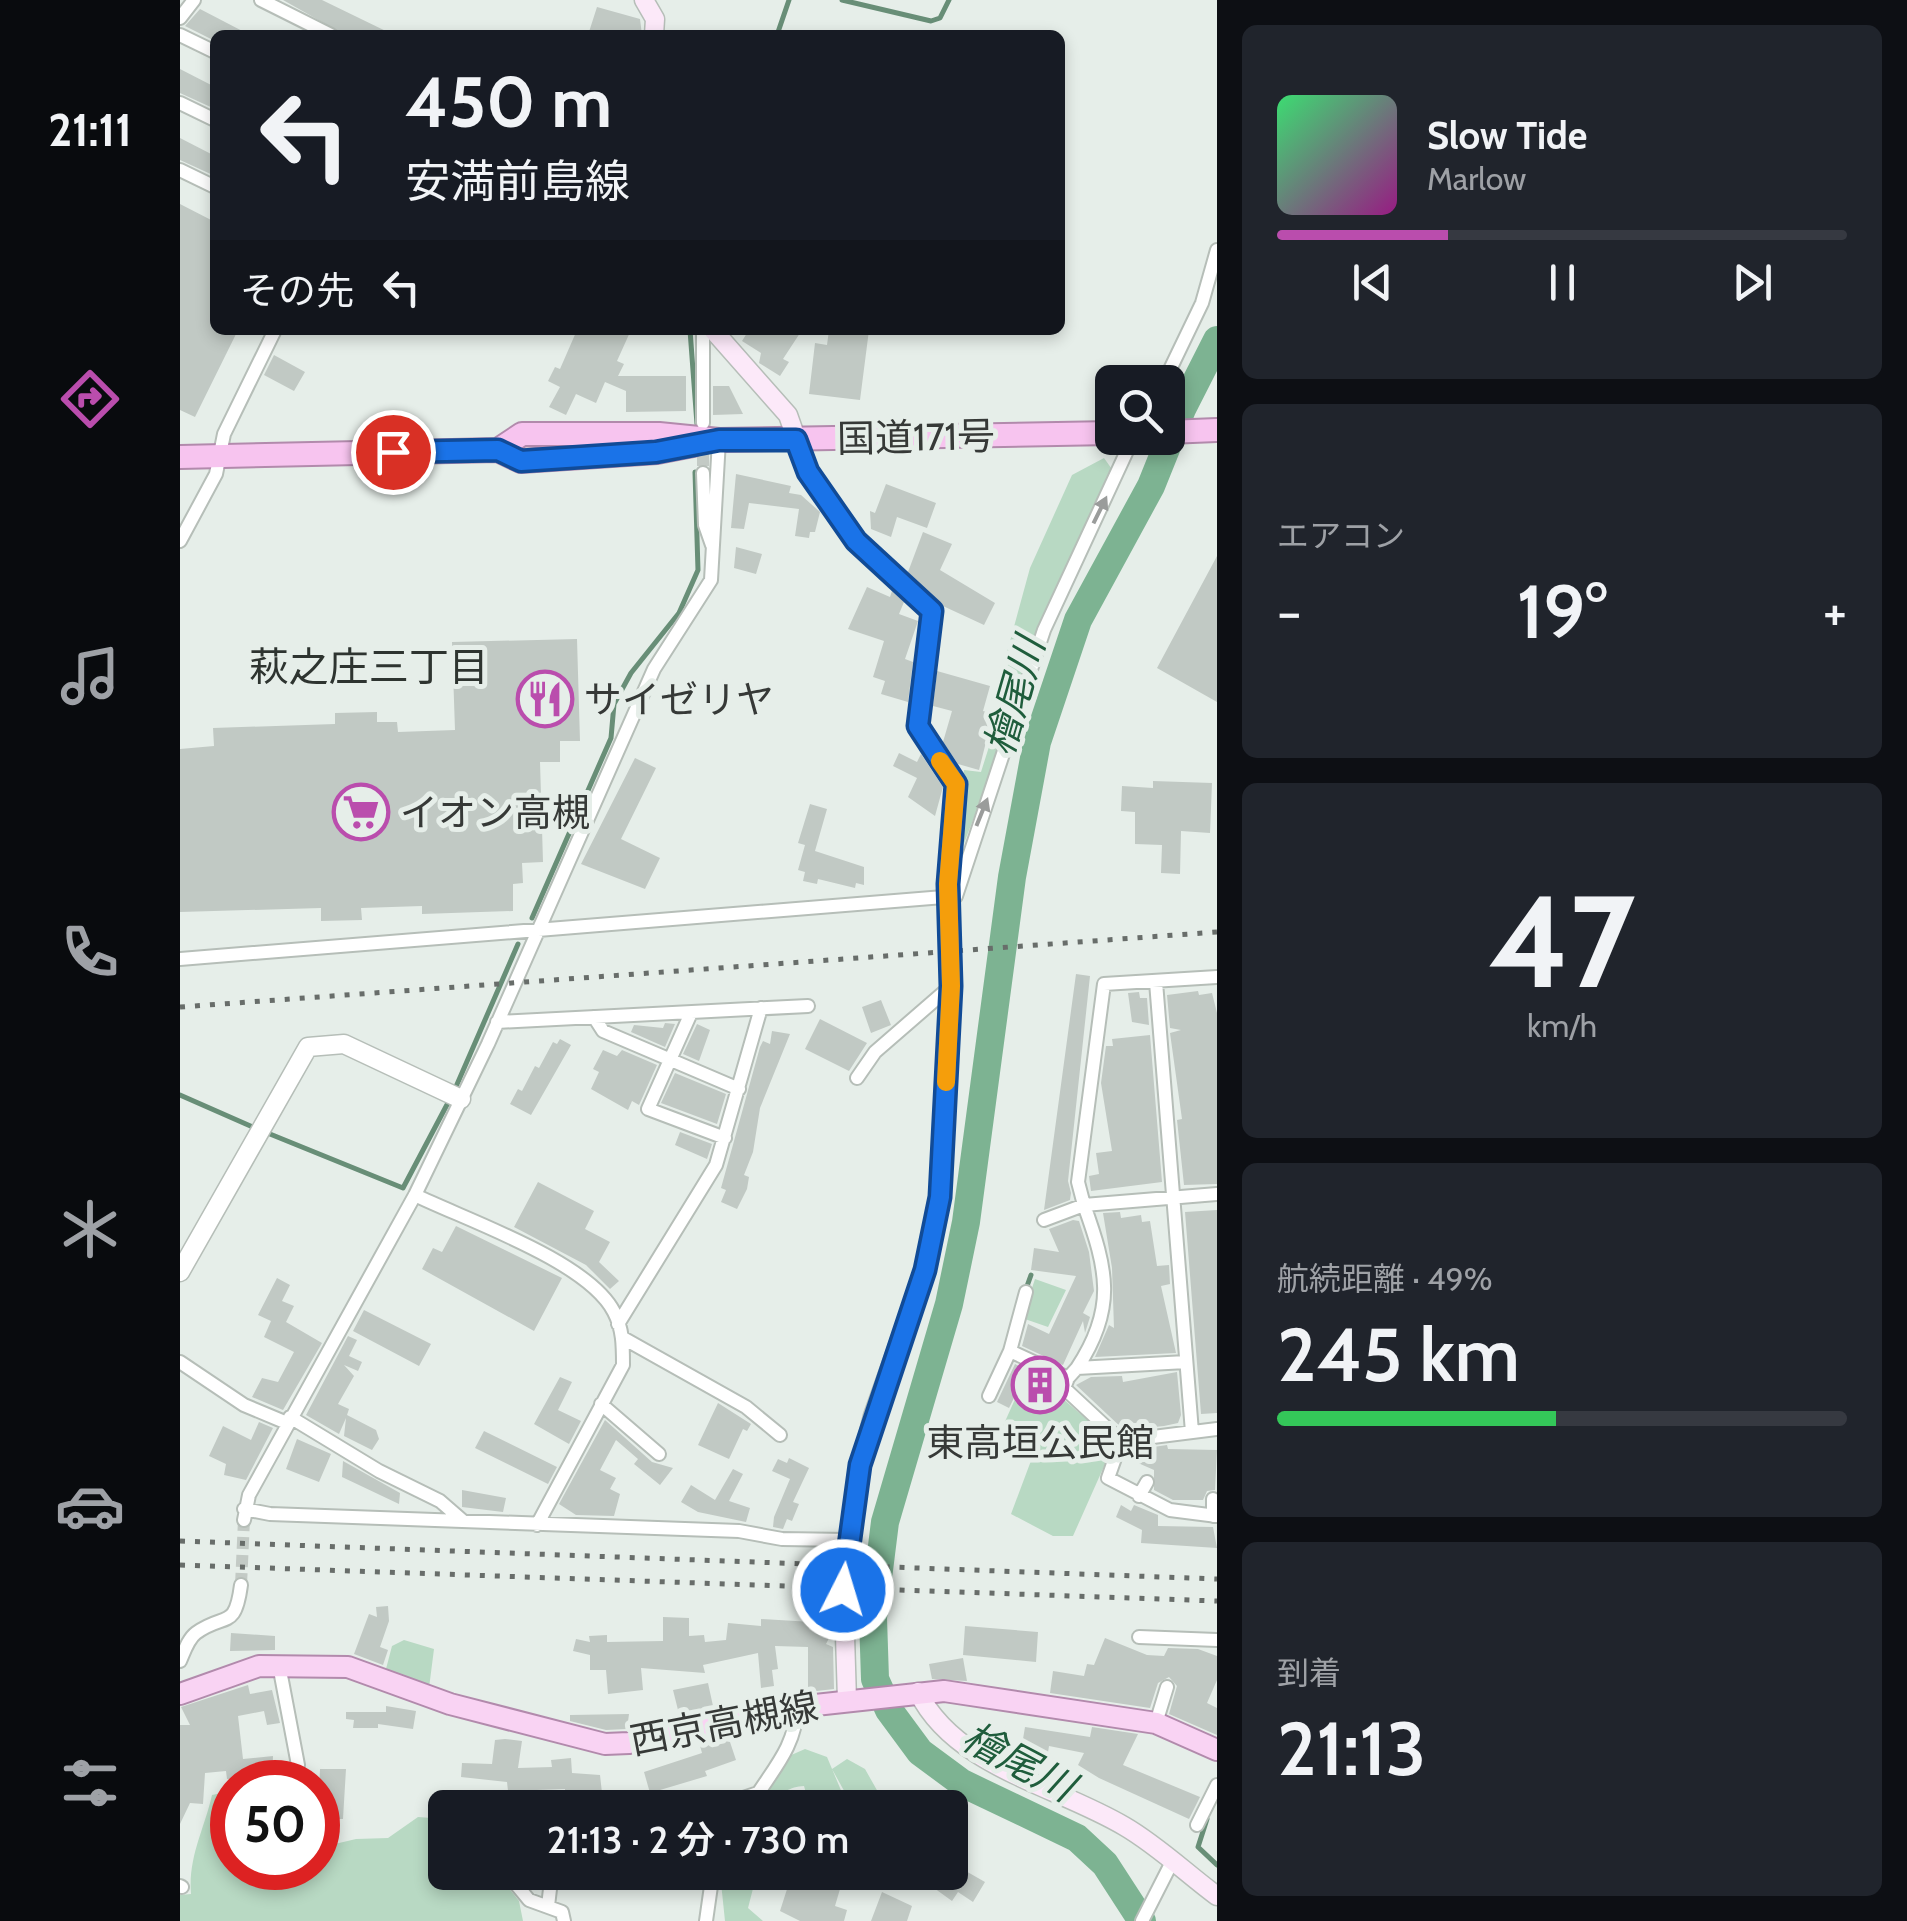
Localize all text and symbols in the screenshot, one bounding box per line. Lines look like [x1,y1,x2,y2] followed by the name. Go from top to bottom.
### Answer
[405,59,612,145] text: 450 m
[240,70,370,200] icon: left
[48,103,132,157] text: 21:11
[1427,112,1587,159] text: Slow Tide
[405,154,630,208] text: 安満前島線
[1427,159,1526,198] text: Marlow
[1345,255,1400,310] icon: previous
[1535,255,1590,310] icon: pause
[1725,255,1780,310] icon: next
[374,260,429,315] icon: left
[240,267,354,314] text: その先
[55,364,125,434] icon: directions
[1095,365,1185,455] map controls
[1095,365,1185,455] button: search
[351,410,436,495] pin
[837,412,995,462] street label: 国道171号
[366,425,421,480] icon: arrive
[1092,495,1109,524] one-way arrow
[1277,516,1405,555] text: エアコン
[1517,566,1607,657] text: 19°
[1277,578,1301,645] text: −
[1823,578,1847,645] text: +
[974,628,1055,760] water label: 檜尾川
[55,641,125,711] icon: music
[249,642,489,691] district label: 萩之庄三丁目
[515,669,575,729] restaurant icon: サイゼリヤ
[584,676,774,723] place label: サイゼリヤ
[331,782,391,842] supermarket icon: イオン高槻
[400,789,590,836] place label: イオン高槻
[974,797,990,827] one-way arrow
[1488,862,1636,1020] text: 47
[55,917,125,987] icon: phone
[1527,1006,1597,1045] text: km/h
[55,1194,125,1264] icon: climate
[1277,1259,1492,1298] text: 航続距離 · 49%
[1277,1309,1520,1400] text: 245 km
[1010,1355,1070,1415] building icon: 東高垣公民館
[926,1419,1154,1466] place label: 東高垣公民館
[55,1471,125,1541] icon: car
[791,1538,895,1642] position arrow
[1277,1653,1341,1692] text: 到着
[626,1682,822,1764] street label: 西京高槻線
[1277,1703,1426,1794] text: 21:13
[955,1711,1087,1813] water label: 檜尾川
[55,1748,125,1818] icon: filters
[210,1760,340,1890] speed limit sign: 50
[547,1816,849,1863] text: 21:13 · 2 分 · 730 m

